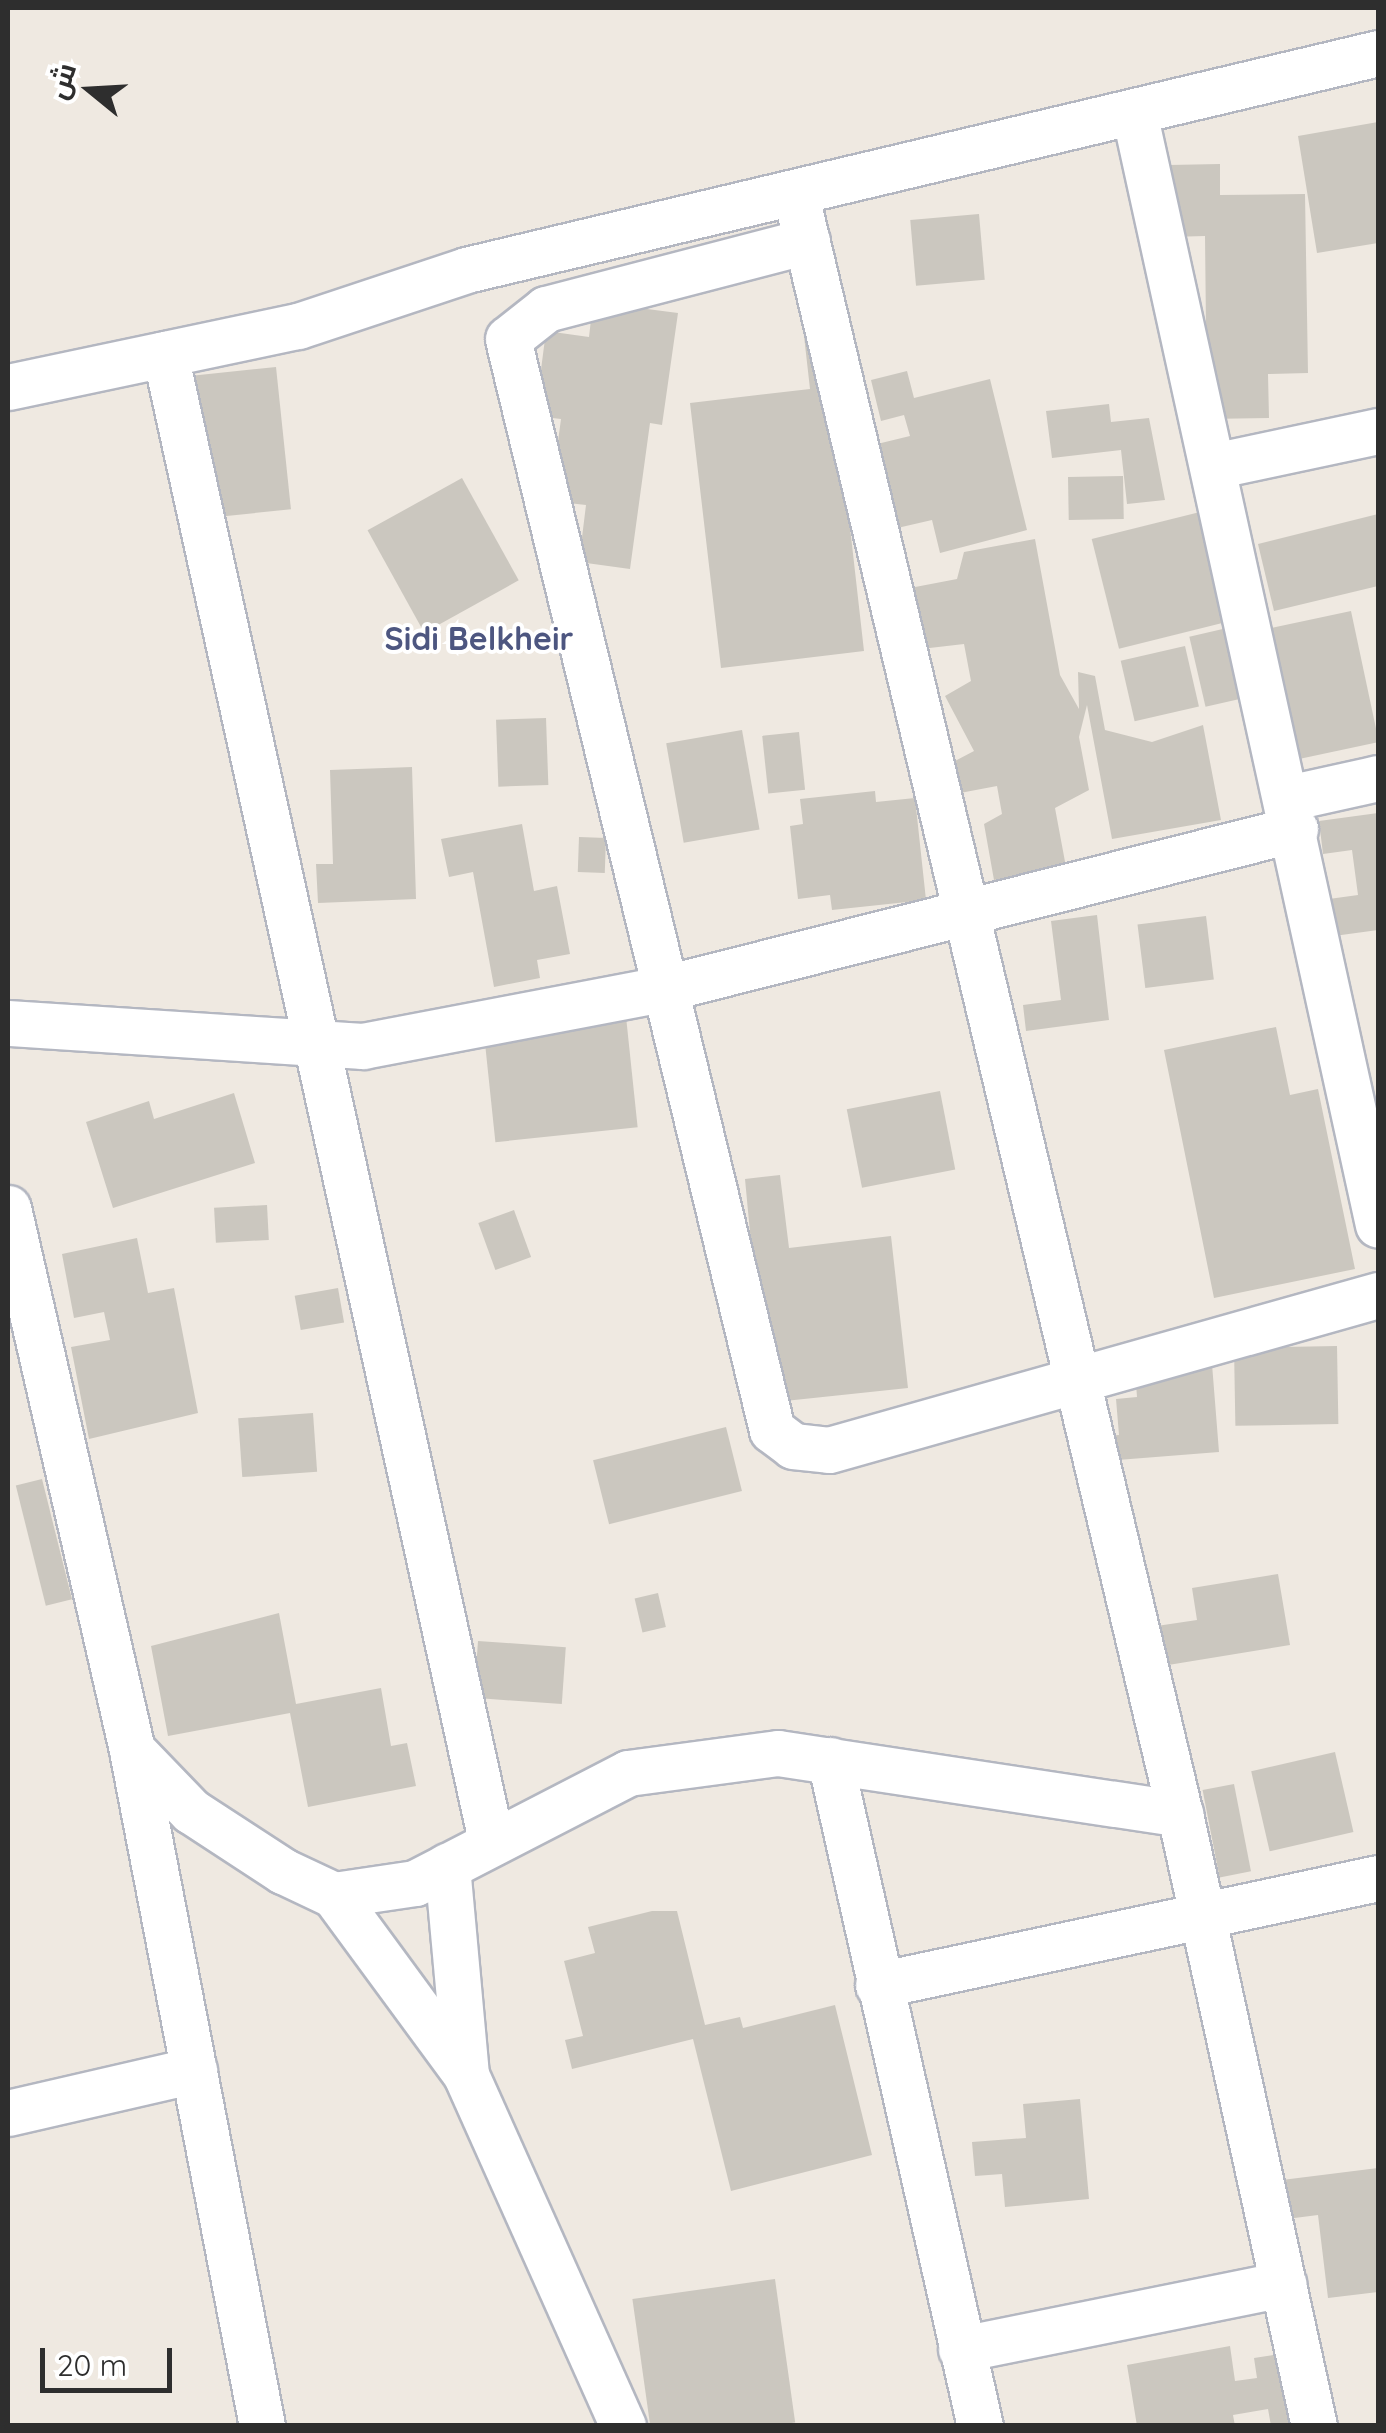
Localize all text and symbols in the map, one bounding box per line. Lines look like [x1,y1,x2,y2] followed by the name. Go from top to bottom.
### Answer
[40,40,140,140] north arrow
[39,58,83,103] text: ش
[385,619,573,657] district label: Sidi Belkheir
[45,2328,178,2390] scale bar
[57,2346,127,2384] text: 20 m

